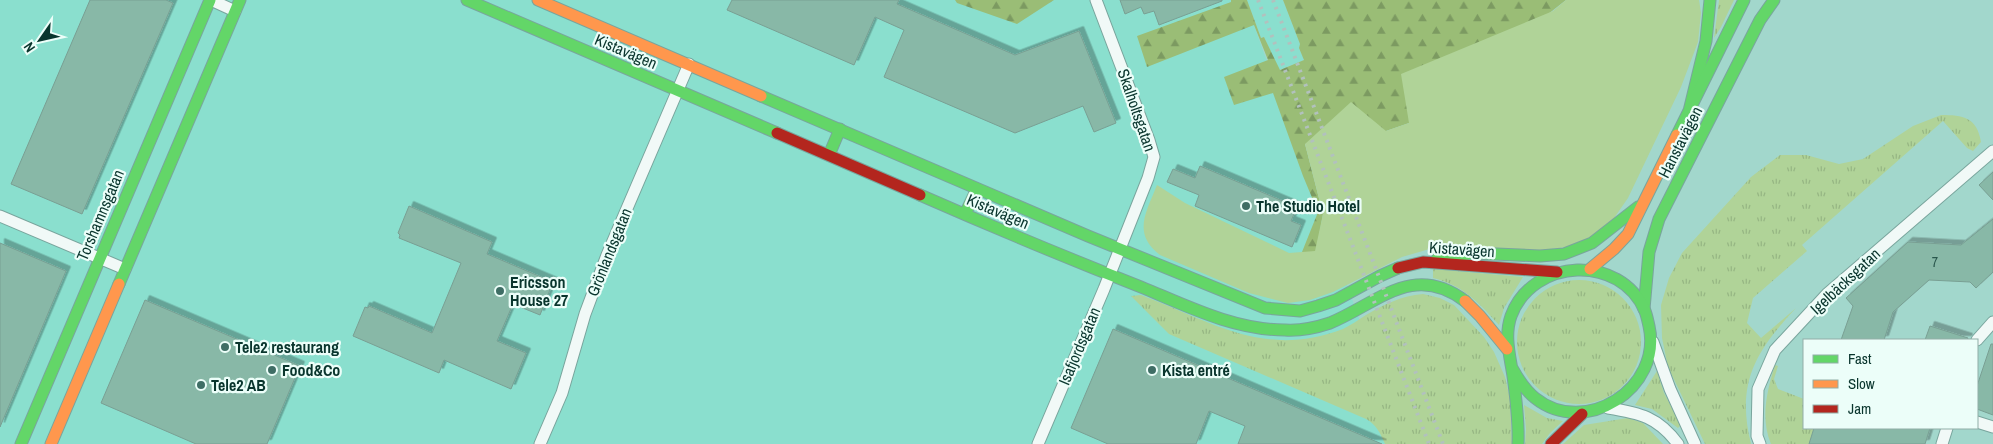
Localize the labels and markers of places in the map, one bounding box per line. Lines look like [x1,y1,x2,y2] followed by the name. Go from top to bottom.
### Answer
[1256,195,1360,217] place label: The Studio Hotel
[1240,200,1252,212] marker: The Studio Hotel
[510,271,568,311] place label: Ericsson House 27
[494,285,506,297] marker: Ericsson House 27
[235,336,339,358] place label: Tele2 restaurang
[219,341,231,353] marker: Tele2 restaurang
[282,359,340,381] place label: Food&Co
[1162,359,1230,381] place label: Kista entré
[266,364,278,376] marker: Food&Co
[1146,364,1158,376] marker: Kista entré
[211,374,266,396] place label: Tele2 AB
[195,379,207,391] marker: Tele2 AB

